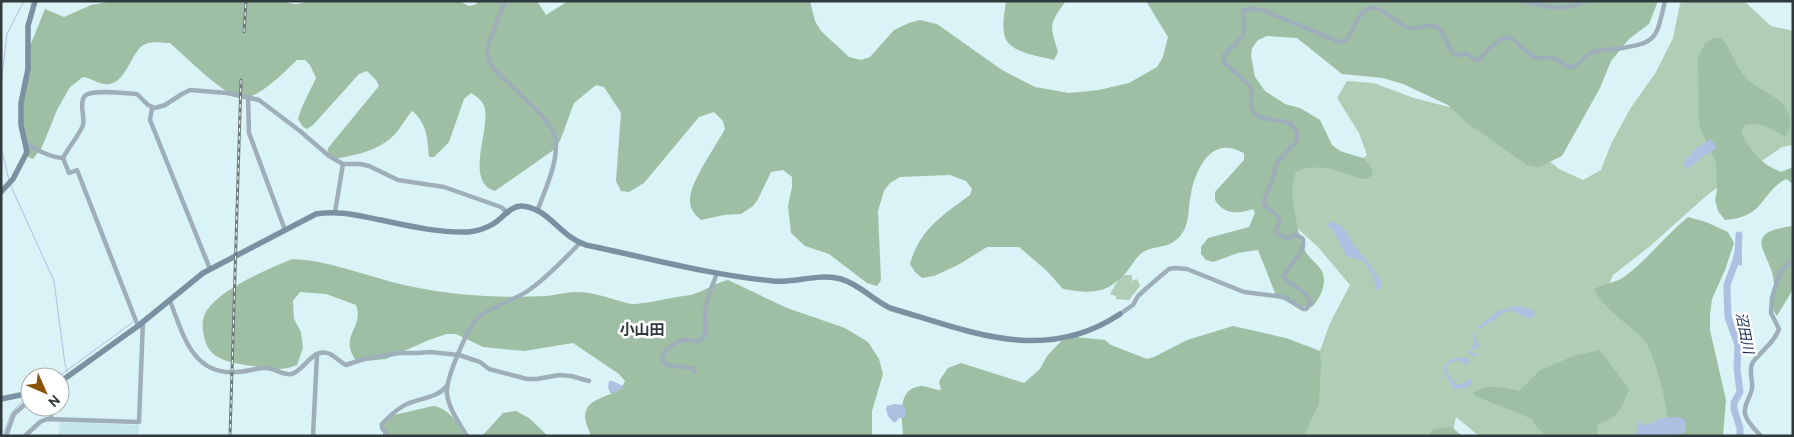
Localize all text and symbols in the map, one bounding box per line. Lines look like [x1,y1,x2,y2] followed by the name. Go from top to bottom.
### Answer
[1731,311,1756,357] water label: 沼田川
[619,322,665,341] district label: 小山田
[20,367,70,417] north arrow
[44,391,63,410] text: N

